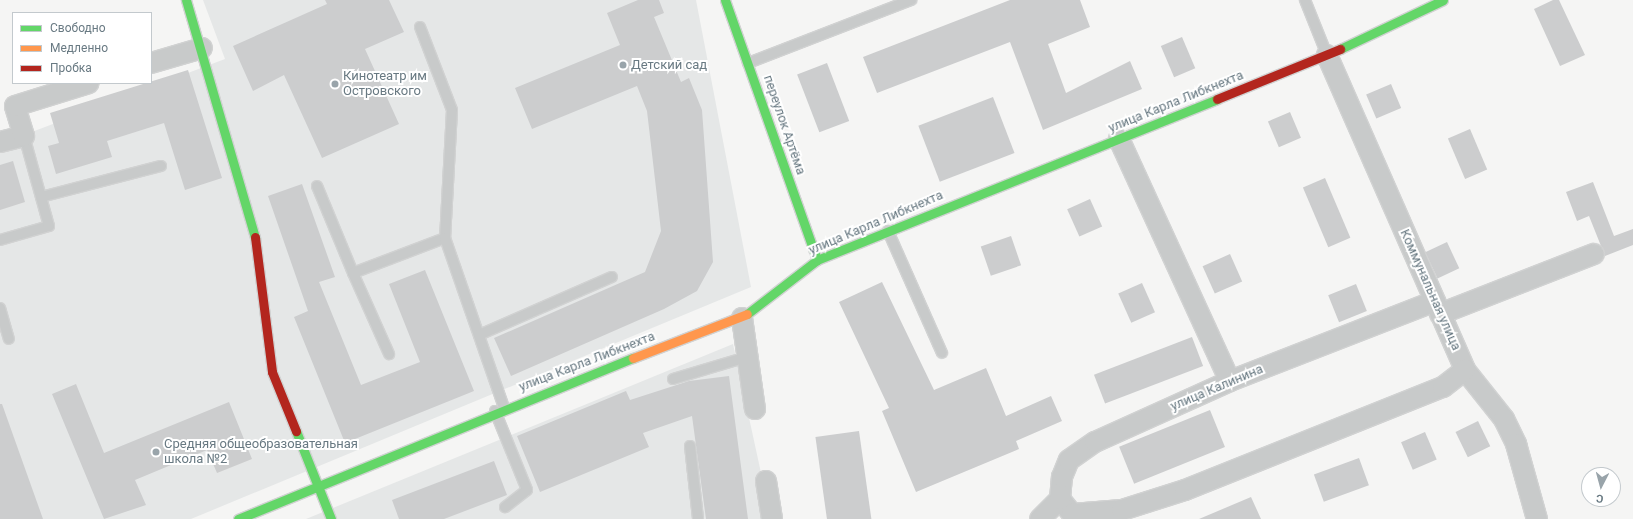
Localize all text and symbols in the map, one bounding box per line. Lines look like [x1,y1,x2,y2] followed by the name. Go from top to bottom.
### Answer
[12,12,152,84] legend
[50,21,106,35] text: Свободно
[50,41,108,55] text: Медленно
[631,57,707,73] place label: Детский сад
[618,60,628,70] marker: Детский сад
[50,61,92,75] text: Пробка
[1106,68,1246,136] street label: улица Карла Либкнехта
[343,69,427,100] place label: Кинотеатр им Островского
[760,73,808,177] street label: переулок Артёма
[330,79,340,89] marker: Кинотеатр им Островского
[807,188,945,258] street label: улица Карла Либкнехта
[1396,227,1464,353] street label: Коммунальная улица
[517,329,657,395] street label: улица Карла Либкнехта
[1168,361,1266,415] street label: улица Калинина
[164,437,358,468] place label: Средняя общеобразовательная школа №2
[151,447,161,457] marker: Средняя общеобразовательная школа №2
[1581,467,1621,507] north arrow
[1596,492,1604,505] text: С

